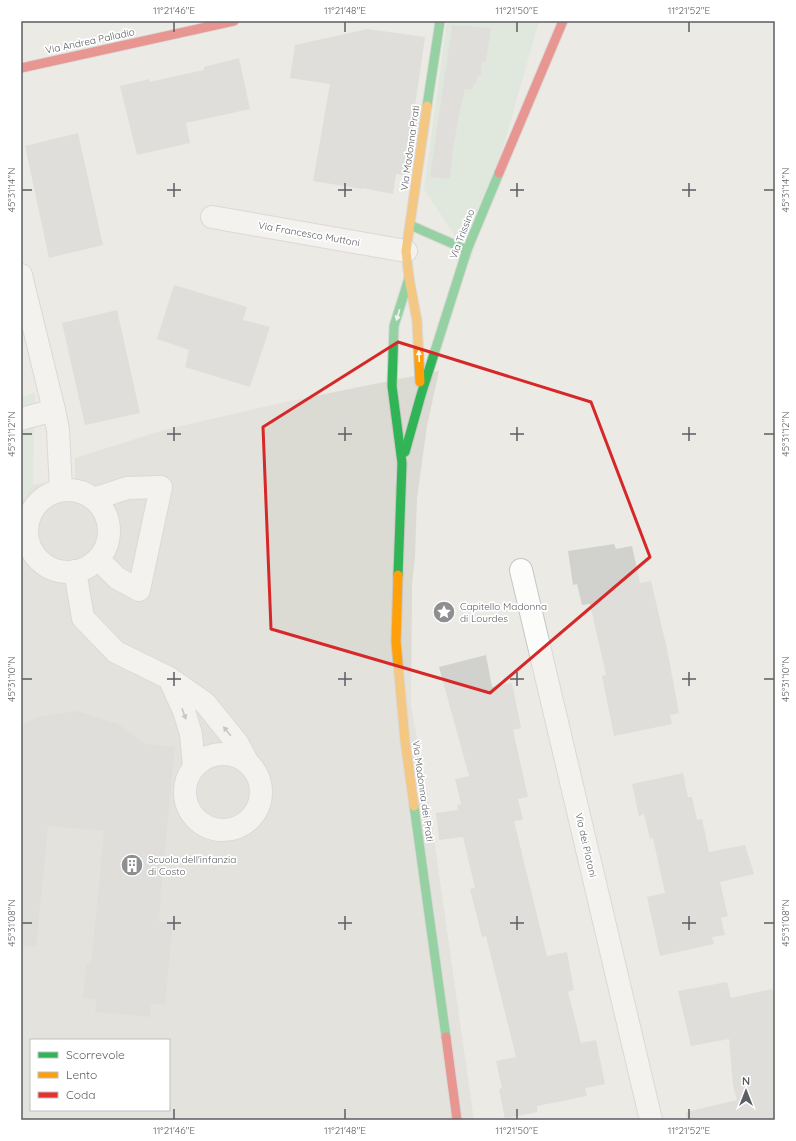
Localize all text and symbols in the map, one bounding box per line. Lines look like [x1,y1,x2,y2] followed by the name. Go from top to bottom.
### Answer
[153,4,195,17] text: 11°21'46"E
[324,4,366,17] text: 11°21'48"E
[496,4,539,17] text: 11°21'50"E
[668,4,711,17] text: 11°21'52"E
[44,25,136,57] street label: Via Andrea Palladio
[398,105,422,191] street label: Via Madonna Prati
[5,168,18,212] text: 45°31'14"N
[779,168,792,212] text: 45°31'14"N
[447,207,477,261] street label: Via Trissino
[257,219,361,249] street label: Via Francesco Muttoni
[395,309,401,321] one-way arrow
[415,350,422,362] one-way arrow
[5,411,18,457] text: 45°31'12"N
[779,411,792,457] text: 45°31'12"N
[431,599,457,625] place icon: Capitello Madonna di Lourdes
[460,600,547,625] place label: Capitello Madonna di Lourdes
[5,656,18,702] text: 45°31'10"N
[779,656,792,702] text: 45°31'10"N
[181,708,187,720] one-way arrow
[223,725,231,736] one-way arrow
[409,739,437,843] street label: Via Madonna dei Prati
[572,811,600,879] street label: Via dei Platani
[119,852,145,878] building icon: Scuola dell'infanzia di Costo
[148,853,236,878] place label: Scuola dell'infanzia di Costo
[5,899,18,947] text: 45°31'08"N
[779,899,792,947] text: 45°31'08"N
[30,1039,170,1111] legend
[66,1047,125,1062] text: Scorrevole
[66,1067,97,1082] text: Lento
[726,1071,766,1111] north arrow
[742,1074,750,1088] text: N
[66,1087,96,1102] text: Coda
[153,1124,195,1137] text: 11°21'46"E
[324,1124,366,1137] text: 11°21'48"E
[496,1124,539,1137] text: 11°21'50"E
[668,1124,711,1137] text: 11°21'52"E

